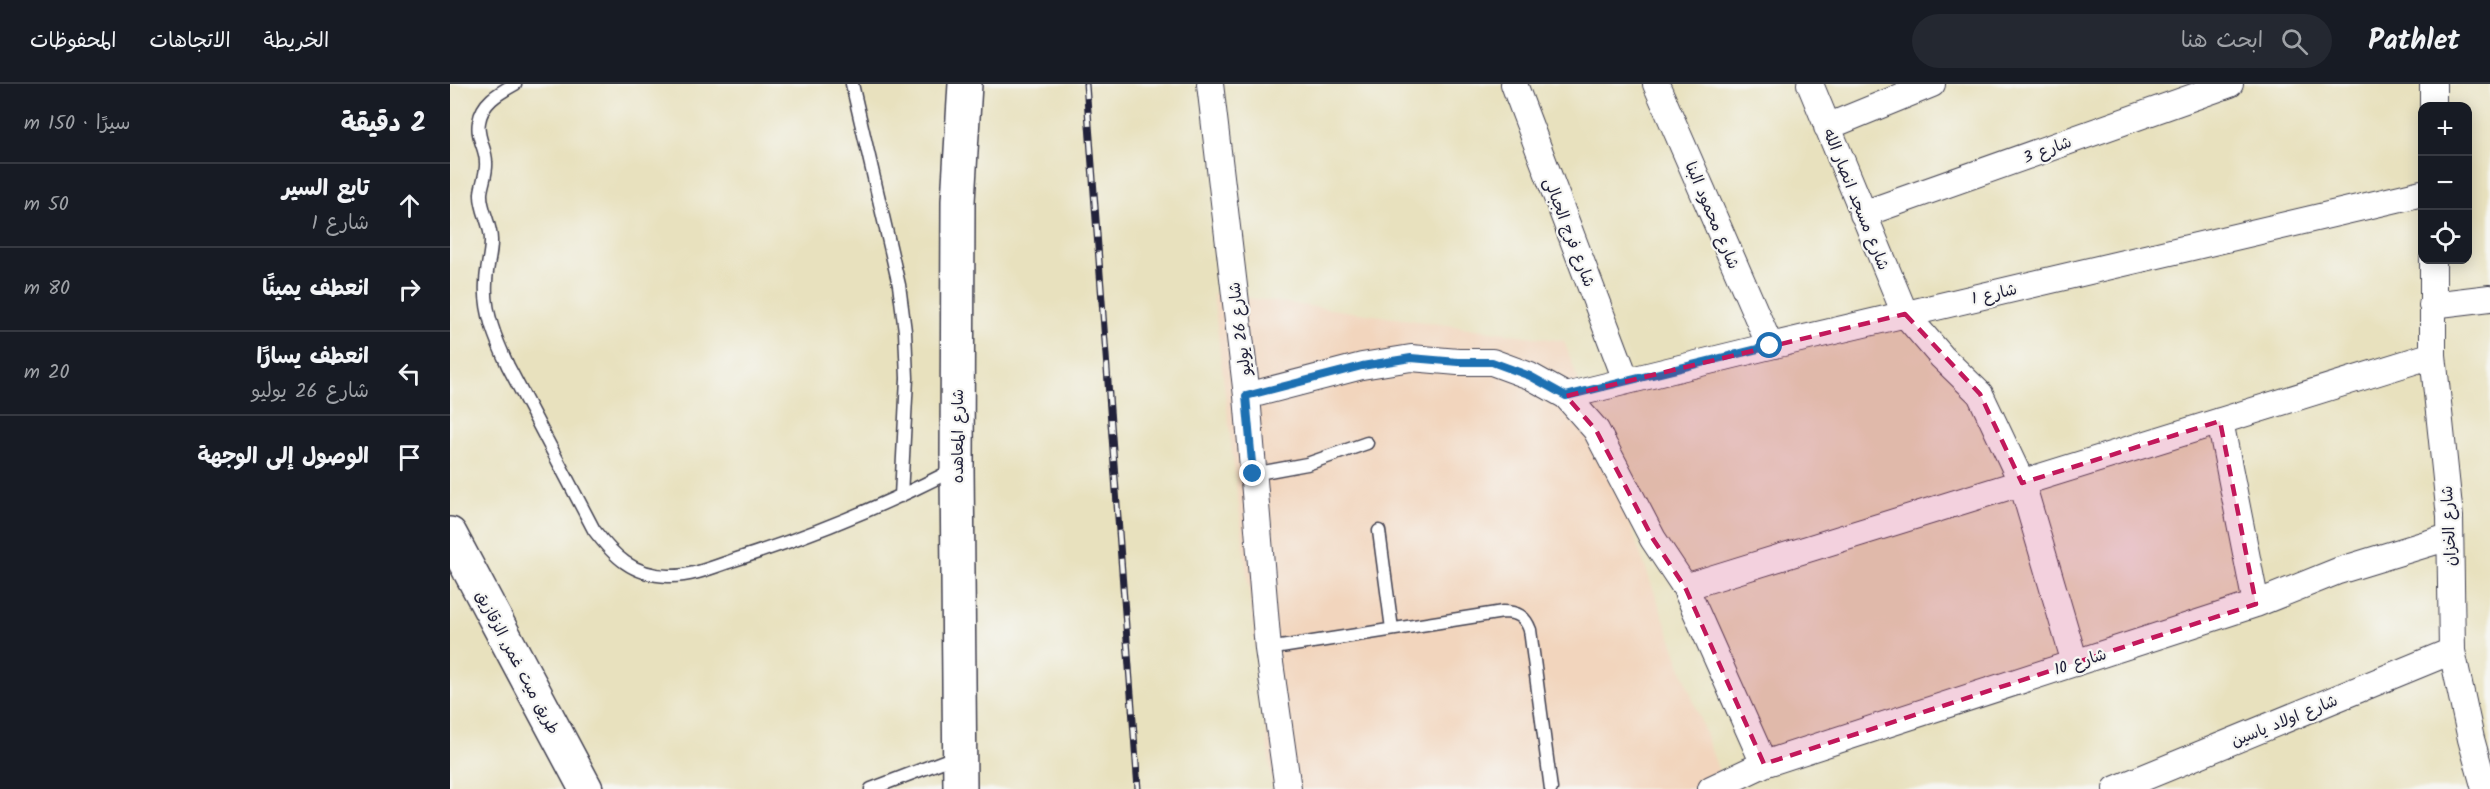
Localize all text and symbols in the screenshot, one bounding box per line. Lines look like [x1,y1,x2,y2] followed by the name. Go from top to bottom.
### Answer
[1912,14,2332,68] search box
[2368,19,2460,64] text: Pathlet
[2181,24,2263,59] text: ابحث هنا
[30,25,116,58] text: المحفوظات
[149,25,231,58] text: الاتجاهات
[264,25,329,58] text: الخريطة
[2278,25,2311,58] icon: search
[2418,102,2472,264] map controls
[2418,102,2472,156] button: +
[341,103,426,145] text: 2 دقيقة
[24,108,131,140] text: سيرًا · 150 m
[1816,125,1896,274] street label: شارع مسجد انصار الله
[2020,130,2075,171] street label: شارع 3
[2418,156,2472,210] button: −
[1678,158,1746,273] street label: شارع محمود البنا
[282,172,369,207] text: تابع السير
[1536,174,1601,291] street label: شارع فرج الجبالى
[24,189,69,221] text: 50 m
[393,189,426,222] icon: ahead
[311,208,369,240] text: شارع 1
[2418,210,2472,264] button: locate
[262,272,369,307] text: انعطف يمينًا
[24,273,70,305] text: 80 m
[393,273,426,306] icon: right
[1969,277,2020,312] street label: شارع 1
[1222,281,1259,378] street label: شارع 26 يوليو
[1756,332,1782,358] route start
[257,340,369,375] text: انعطف يسارًا
[24,357,70,389] text: 20 m
[393,357,426,390] icon: left
[251,376,369,408] text: شارع 26 يوليو
[946,389,971,483] street label: شارع المعاهده
[197,440,369,475] text: الوصول إلى الوجهة
[393,441,426,474] icon: arrive
[1239,460,1265,486] route end
[2435,485,2464,567] street label: شارع الخزان
[468,586,565,739] street label: طريق ميت غمر, الزقازيق
[2051,642,2110,683] street label: شارع 10
[2227,689,2342,754] street label: شارع اولاد ياسين

